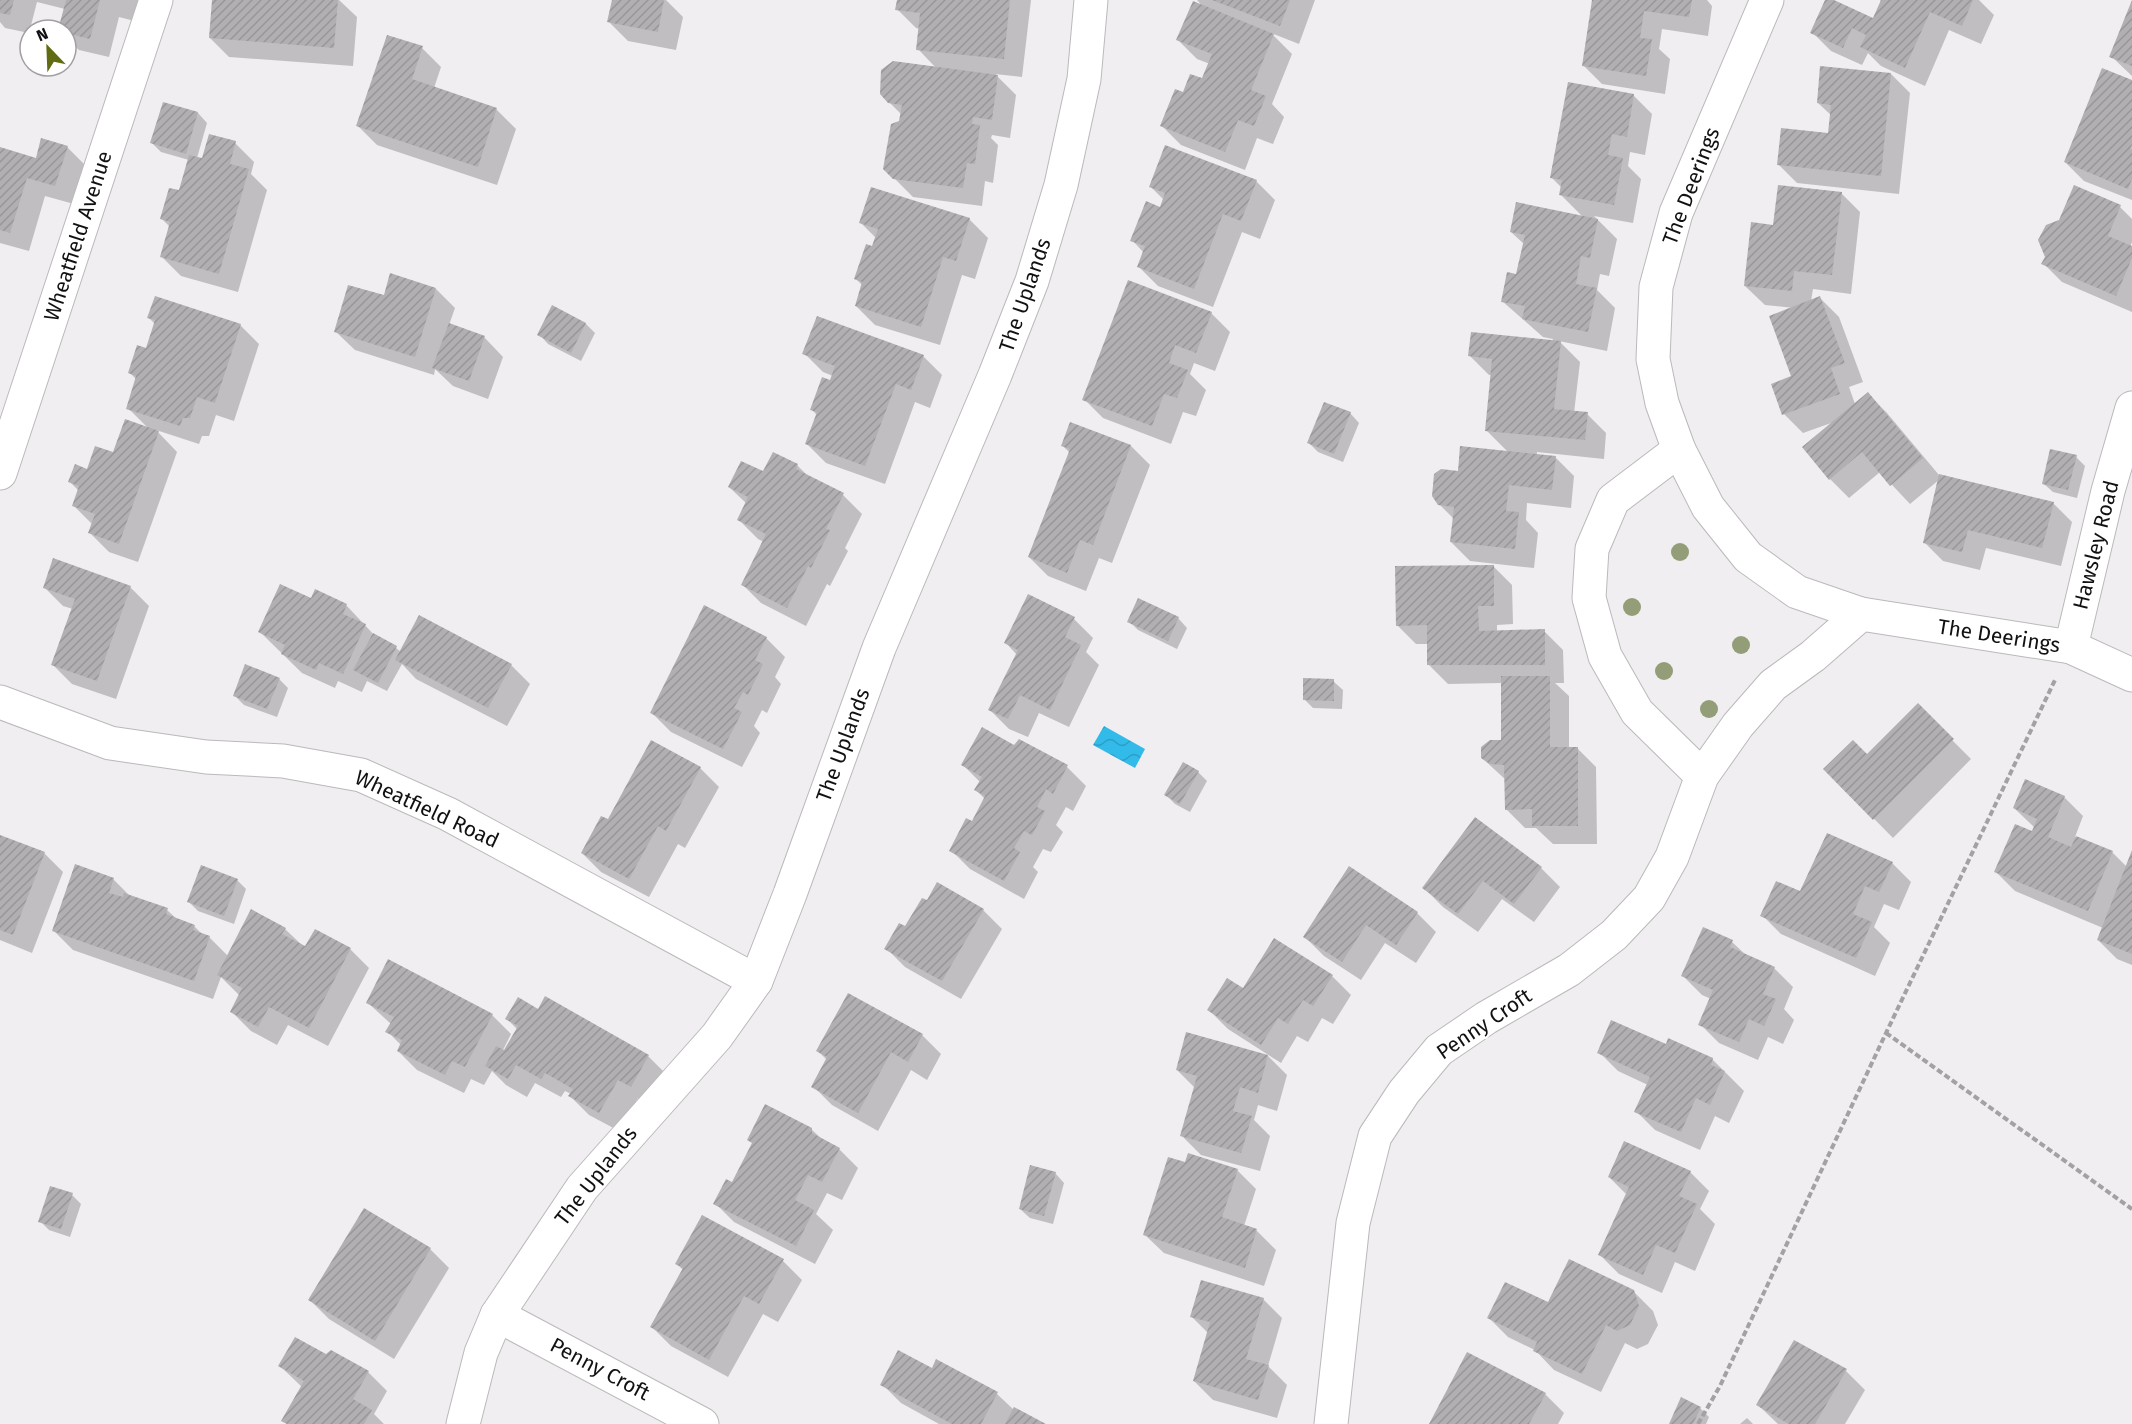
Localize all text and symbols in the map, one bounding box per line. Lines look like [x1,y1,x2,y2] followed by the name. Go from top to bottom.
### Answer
[18,18,78,78] north arrow
[34,24,51,45] text: N
[1657,124,1725,248] street label: The Deerings
[38,148,118,324] street label: Wheatfield Avenue
[993,234,1057,355] street label: The Uplands
[2067,478,2125,612] street label: Hawsley Road
[1936,613,2062,659] street label: The Deerings
[810,685,876,805] street label: The Uplands
[351,764,503,854] street label: Wheatfield Road
[1431,982,1537,1065] street label: Penny Croft
[549,1121,643,1231] street label: The Uplands
[546,1332,655,1406] street label: Penny Croft

